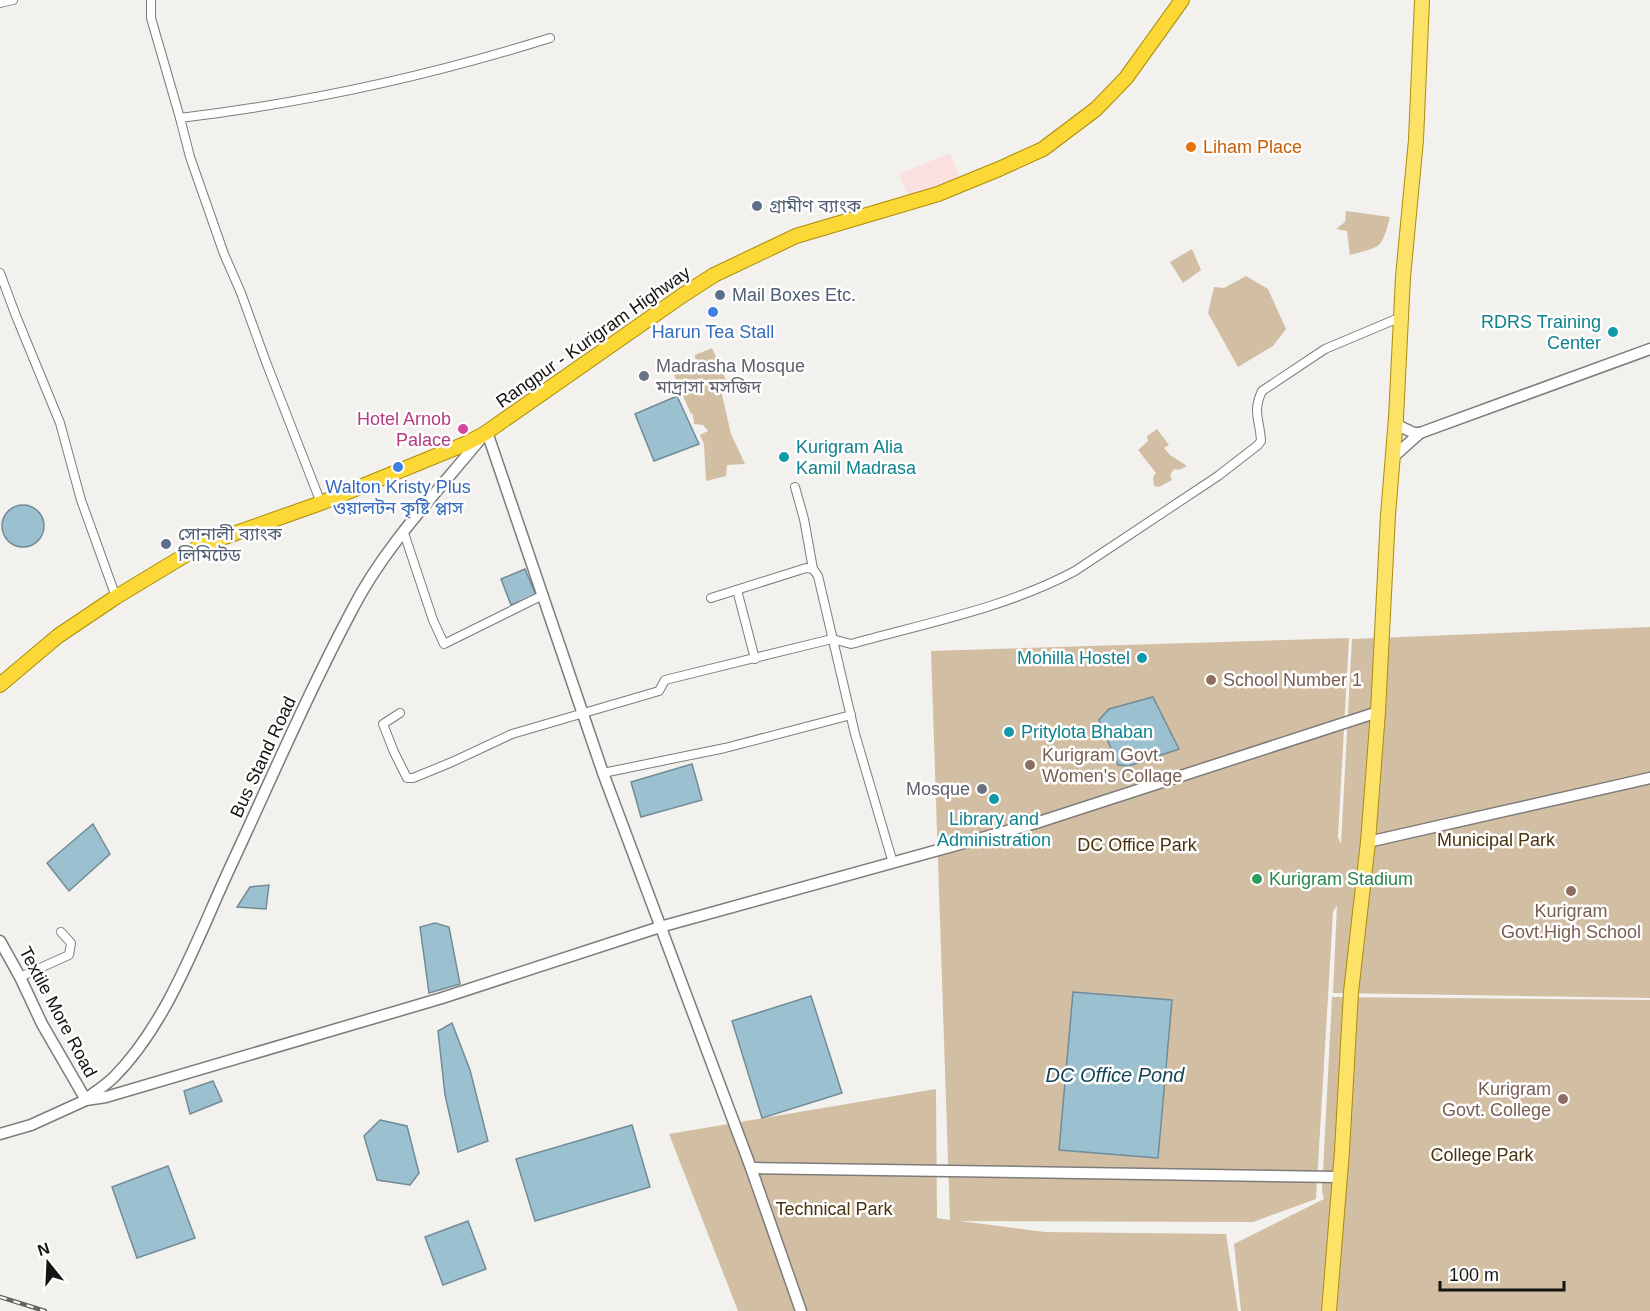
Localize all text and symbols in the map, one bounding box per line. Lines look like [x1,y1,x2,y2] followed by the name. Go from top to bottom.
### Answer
[1203,137,1302,157] place label: Liham Place
[1184,140,1198,154] marker: Liham Place
[769,196,862,216] place label: গ্রামীণ ব্যাংক
[750,199,764,213] marker: গ্রামীণ ব্যাংক
[492,262,694,412] street label: Rangpur - Kurigram Highway
[732,285,856,305] place label: Mail Boxes Etc.
[713,288,727,302] marker: Mail Boxes Etc.
[706,305,720,319] marker: Harun Tea Stall
[1481,312,1601,353] place label: RDRS Training Center
[652,322,774,342] place label: Harun Tea Stall
[1606,325,1620,339] marker: RDRS Training Center
[655,356,805,397] place label: Madrasha Mosque মাদ্রাসা মসজিদ
[637,369,651,383] marker: Madrasha Mosque মাদ্রাসা মসজিদ
[357,409,451,450] place label: Hotel Arnob Palace
[456,422,470,436] marker: Hotel Arnob Palace
[796,437,917,478] place label: Kurigram Alia Kamil Madrasa
[777,450,791,464] marker: Kurigram Alia Kamil Madrasa
[391,460,405,474] marker: Walton Kristy Plus ওয়ালটন কৃষ্টি প্লাস
[325,477,471,519] place label: Walton Kristy Plus ওয়ালটন কৃষ্টি প্লাস
[177,524,282,565] place label: সোনালী ব্যাংক লিমিটেড
[159,537,173,551] marker: সোনালী ব্যাংক লিমিটেড
[1017,648,1130,668] place label: Mohilla Hostel
[1135,651,1149,665] marker: Mohilla Hostel
[1223,670,1362,690] place label: School Number 1
[1204,673,1218,687] marker: School Number 1
[226,693,300,821] street label: Bus Stand Road
[1021,722,1153,742] place label: Pritylota Bhaban
[1002,725,1016,739] marker: Pritylota Bhaban
[1042,745,1182,786] place label: Kurigram Govt. Women's Collage
[1023,758,1037,772] marker: Kurigram Govt. Women's Collage
[906,779,970,799] place label: Mosque
[975,782,989,796] marker: Mosque
[987,792,1001,806] marker: Library and Administration
[937,809,1051,850] place label: Library and Administration
[1437,830,1556,850] park label: Municipal Park
[1077,835,1198,855] park label: DC Office Park
[1269,869,1413,889] place label: Kurigram Stadium
[1250,872,1264,886] marker: Kurigram Stadium
[1564,884,1578,898] marker: Kurigram Govt.High School
[1501,901,1641,942] place label: Kurigram Govt.High School
[15,943,101,1081] street label: Textile More Road
[1046,1064,1185,1086] water label: DC Office Pond
[1442,1079,1551,1120] place label: Kurigram Govt. College
[1556,1092,1570,1106] marker: Kurigram Govt. College
[1430,1145,1535,1165] park label: College Park
[775,1199,894,1219] park label: Technical Park
[18,1233,78,1293] north arrow
[35,1239,52,1259] text: N
[1440,1254,1564,1292] scale bar
[1449,1265,1499,1285] text: 100 m

